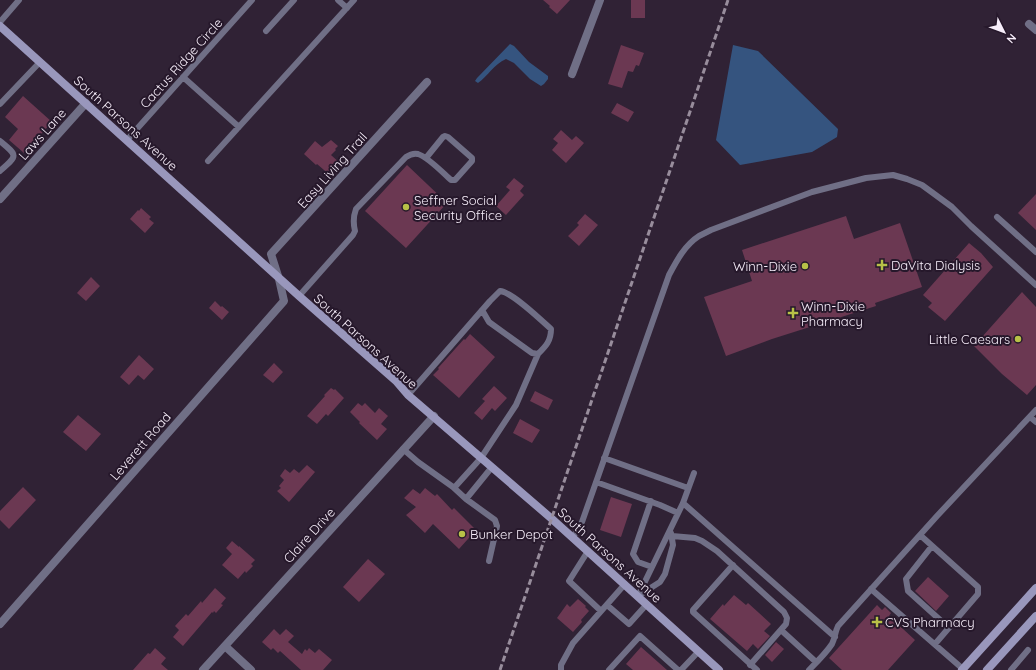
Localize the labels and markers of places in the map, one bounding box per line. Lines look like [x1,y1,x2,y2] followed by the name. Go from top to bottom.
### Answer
[414,192,502,223] place label: Seffner Social Security Office
[401,202,411,212] marker: Seffner Social Security Office
[891,257,980,273] place label: DaVita Dialysis
[733,258,797,274] place label: Winn-Dixie
[876,259,888,271] marker: DaVita Dialysis
[800,261,810,271] marker: Winn-Dixie
[801,298,865,329] place label: Winn-Dixie Pharmacy
[788,308,798,318] marker: Winn-Dixie Pharmacy
[929,331,1010,347] place label: Little Caesars
[1013,334,1023,344] marker: Little Caesars
[470,526,553,542] place label: Bunker Depot
[457,529,467,539] marker: Bunker Depot
[885,614,975,630] place label: CVS Pharmacy
[872,617,882,627] marker: CVS Pharmacy

